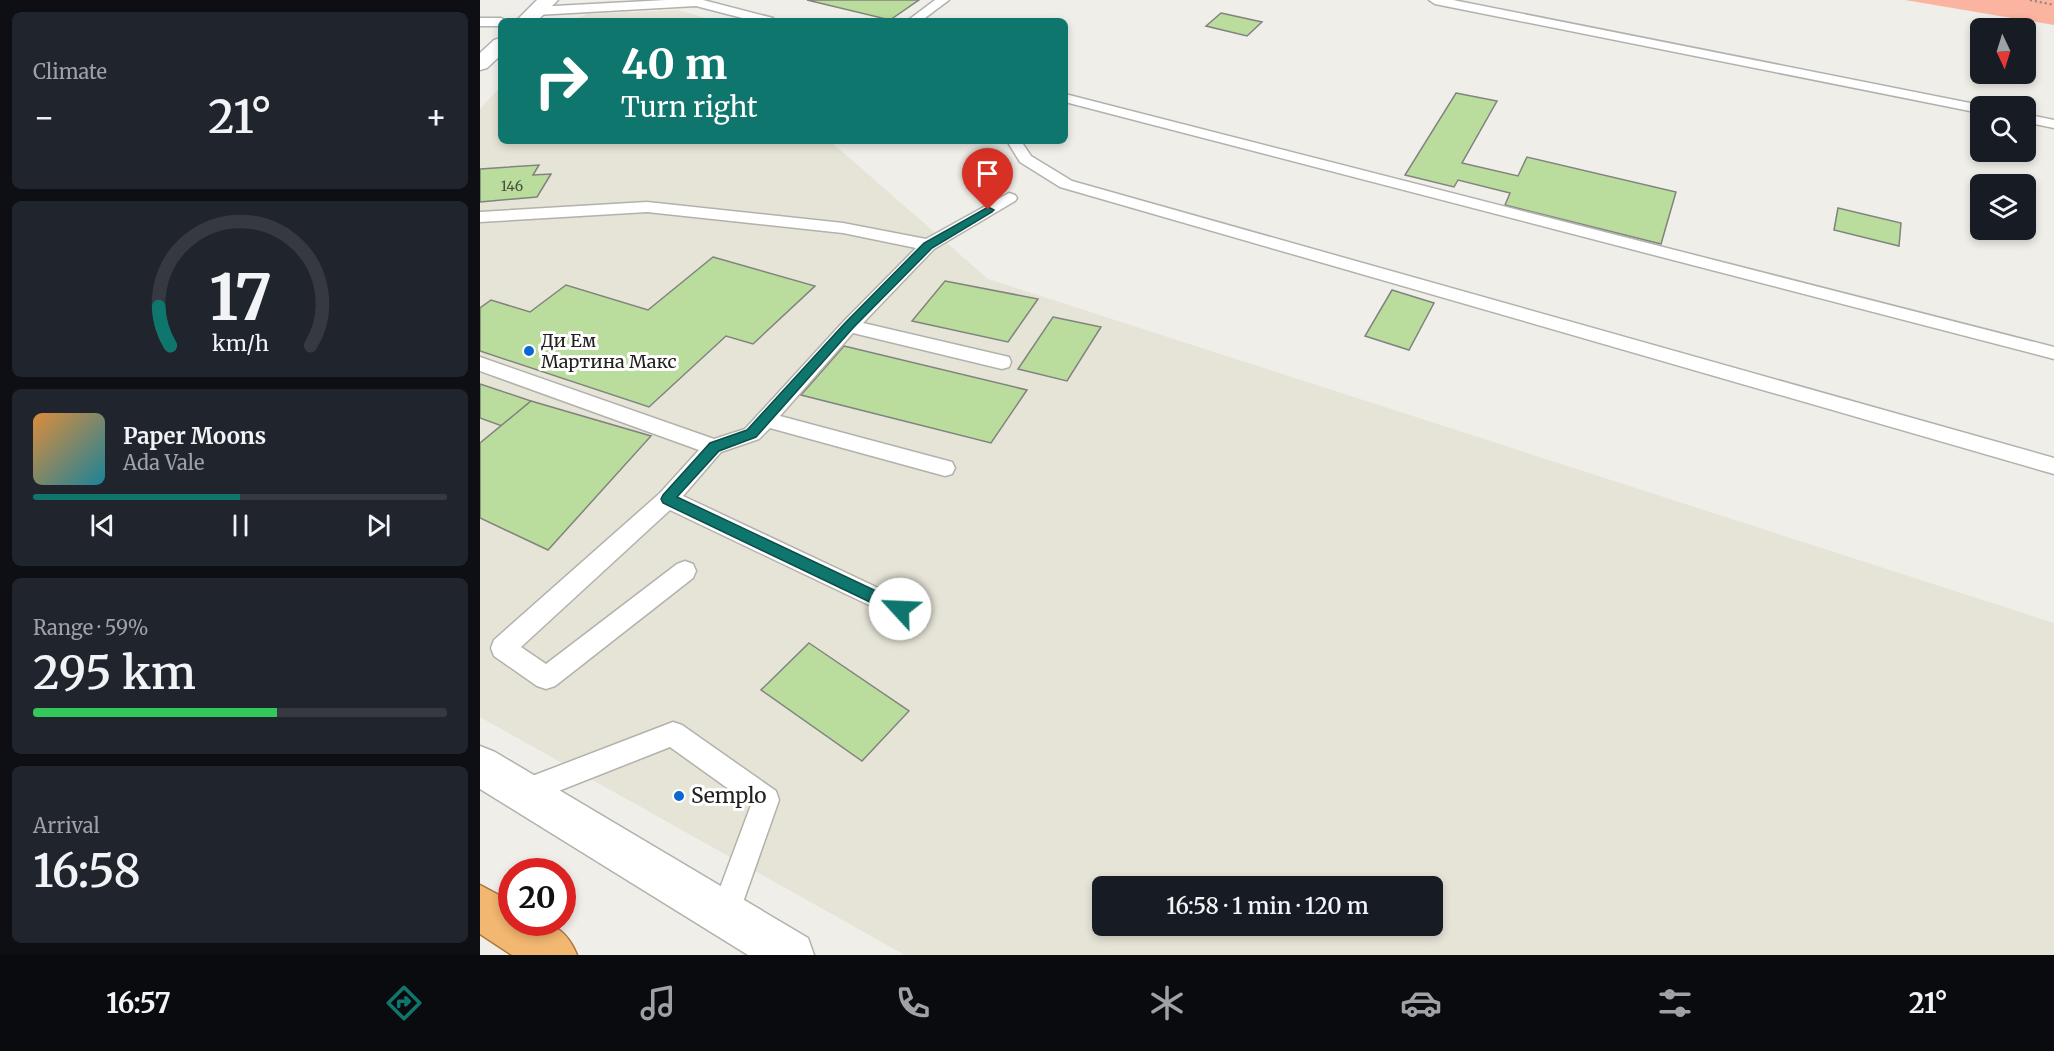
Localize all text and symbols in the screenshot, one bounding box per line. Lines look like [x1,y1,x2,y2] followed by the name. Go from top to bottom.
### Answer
[1970,18,2036,84] north arrow
[1970,18,2036,240] map controls
[621,38,727,90] text: 40 m
[522,42,600,120] icon: right
[33,59,107,84] text: Climate
[208,89,272,145] text: 21°
[621,90,758,124] text: Turn right
[1970,96,2036,162] button: search
[33,97,55,138] text: −
[425,97,447,138] text: +
[962,148,1013,210] pin
[971,157,1004,190] icon: arrive
[1970,174,2036,240] button: layers
[501,177,523,195] house number: 146
[209,259,271,337] text: 17
[541,329,677,373] place label: Ди Ем Мартина Макс
[212,330,268,357] text: km/h
[522,344,536,358] marker: Ди Ем Мартина Макс
[123,422,266,450] text: Paper Moons
[123,450,204,475] text: Ada Vale
[86,509,119,542] icon: previous
[224,509,257,542] icon: pause
[362,509,395,542] icon: next
[868,577,932,641] position arrow
[33,615,149,640] text: Range · 59%
[33,645,196,701] text: 295 km
[691,782,767,809] place label: Semplo
[672,789,686,803] marker: Semplo
[33,813,100,838] text: Arrival
[33,843,141,899] text: 16:58
[498,858,576,936] speed limit sign: 20
[1166,892,1369,920] text: 16:58 · 1 min · 120 m
[383,982,425,1024] icon: directions
[637,982,679,1024] icon: music
[892,982,934,1024] icon: phone
[1146,982,1188,1024] icon: climate
[1400,982,1442,1024] icon: car
[1654,982,1696,1024] icon: filters
[106,986,171,1020] text: 16:57
[1909,986,1948,1020] text: 21°

